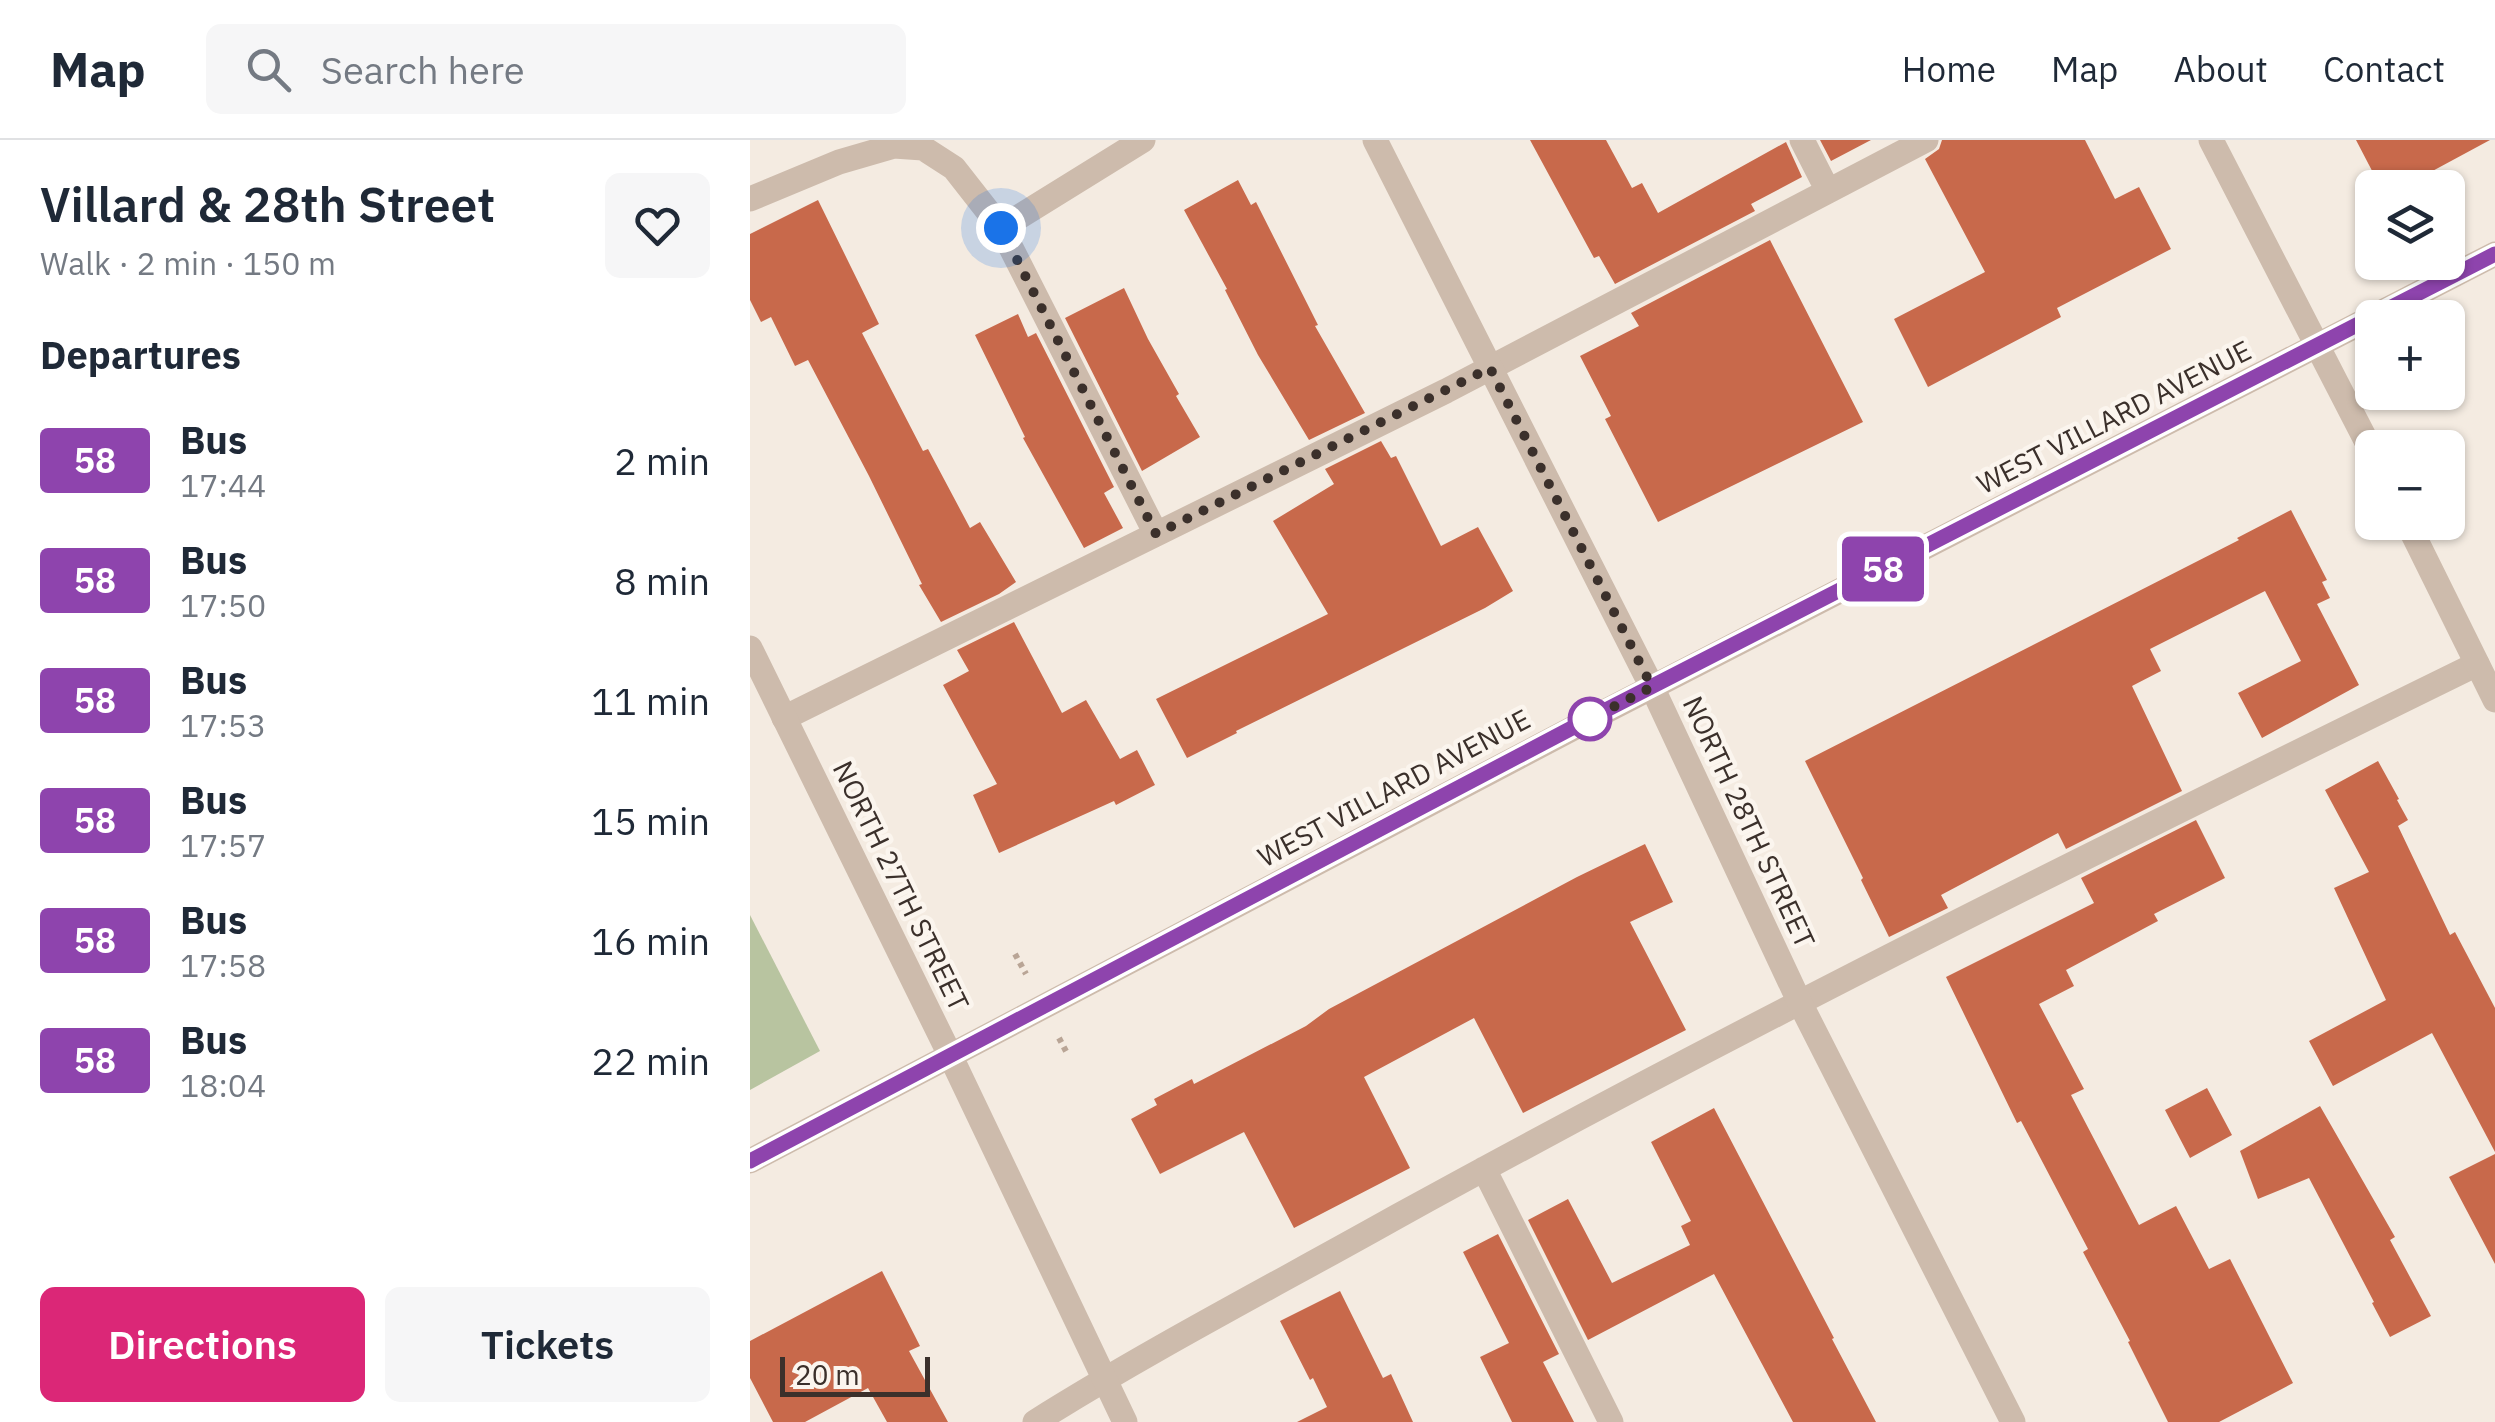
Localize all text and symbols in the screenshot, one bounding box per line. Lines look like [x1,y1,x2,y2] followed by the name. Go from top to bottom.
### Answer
[206,24,906,114] search box
[50,38,146,100] text: Map
[241,42,296,97] icon: search
[321,45,525,94] text: Search here
[1902,46,1996,92] text: Home
[2051,46,2118,92] text: Map
[2173,46,2268,92] text: About
[2323,46,2445,92] text: Contact
[2355,170,2465,540] map controls
[2355,170,2465,280] button: layers
[40,173,495,235] text: Villard & 28th Street
[605,173,710,278] button: heart
[976,203,1026,253] your location
[40,242,336,284] text: Walk · 2 min · 150 m
[2355,300,2465,410] button: +
[40,330,241,379] text: Departures
[1970,331,2257,502] street label: WEST VILLARD AVENUE
[180,415,247,464] text: Bus
[2355,430,2465,540] button: −
[614,436,710,485] text: 2 min
[74,437,116,483] text: 58
[180,464,266,506] text: 17:44
[180,535,247,584] text: Bus
[1838,536,1928,602] line badge: 58
[1862,546,1904,592] text: 58
[614,556,710,605] text: 8 min
[74,557,116,603] text: 58
[180,584,266,626] text: 17:50
[180,655,247,704] text: Bus
[591,676,710,725] text: 11 min
[74,677,116,723] text: 58
[1675,690,1824,954] street label: NORTH 28TH STREET
[1569,698,1611,740] unlabelled marker
[1251,700,1536,875] street label: WEST VILLARD AVENUE
[180,704,266,746] text: 17:53
[825,755,978,1017] street label: NORTH 27TH STREET
[180,775,247,824] text: Bus
[591,796,710,845] text: 15 min
[74,797,116,843] text: 58
[180,824,266,866] text: 17:57
[180,895,247,944] text: Bus
[591,916,710,965] text: 16 min
[74,917,116,963] text: 58
[180,944,266,986] text: 17:58
[180,1015,247,1064] text: Bus
[591,1036,710,1085] text: 22 min
[74,1037,116,1083] text: 58
[180,1064,266,1106] text: 18:04
[40,1287,365,1402] button: Directions
[385,1287,710,1402] button: Tickets
[780,1352,930,1396] scale bar
[795,1356,860,1393] text: 20 m

